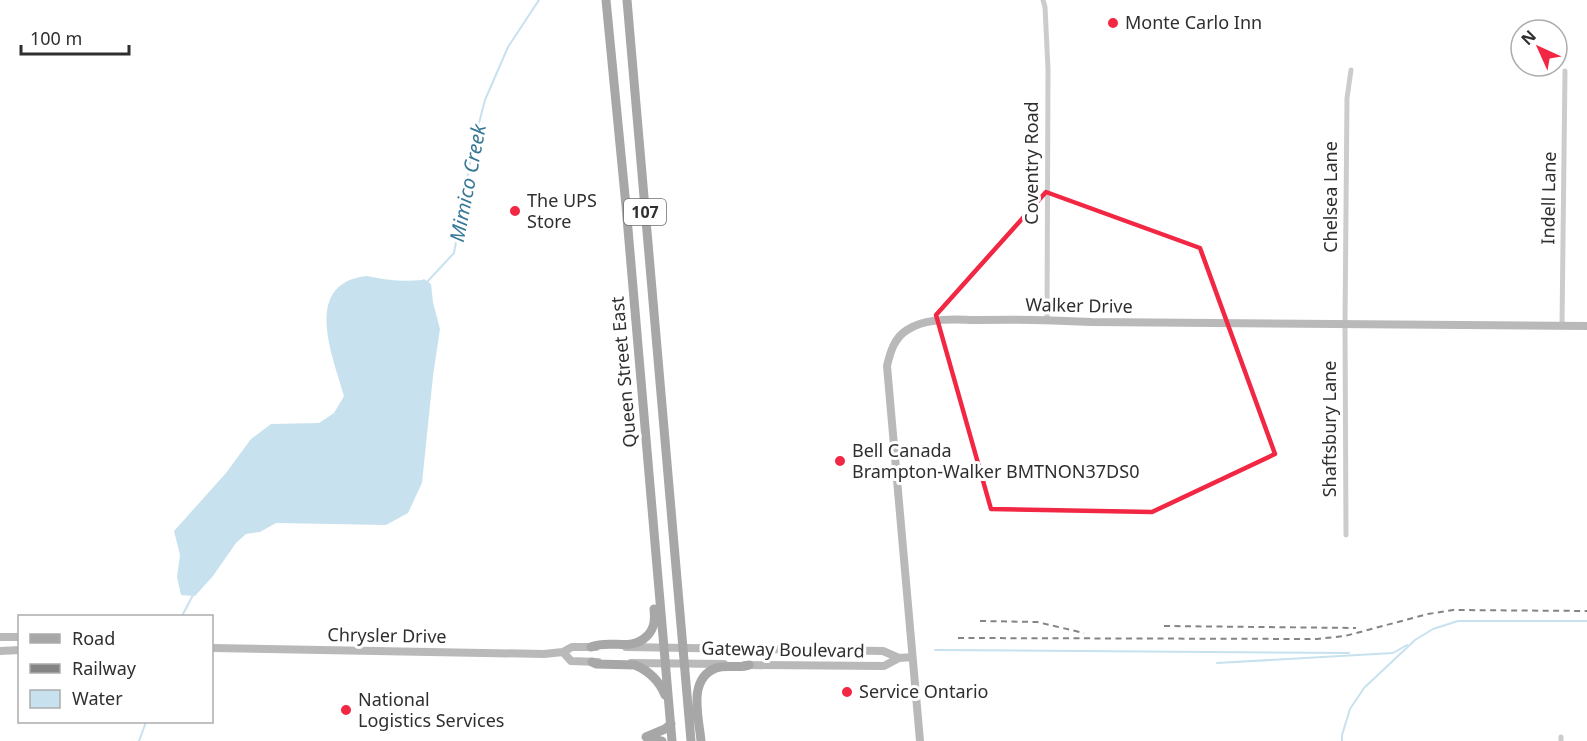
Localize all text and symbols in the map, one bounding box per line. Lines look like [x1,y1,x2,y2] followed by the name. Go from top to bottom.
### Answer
[1125,10,1262,34] place label: Monte Carlo Inn
[1106,16,1120,30] marker: Monte Carlo Inn
[21,18,129,56] scale bar
[1509,18,1569,78] north arrow
[1516,25,1541,50] text: N
[30,26,82,50] text: 100 m
[1019,101,1043,225] street label: Coventry Road
[443,121,492,244] water label: Mimico Creek
[1318,141,1342,253] street label: Chelsea Lane
[1535,151,1561,245] street label: Indell Lane
[527,188,597,233] place label: The UPS Store
[624,199,666,225] road number: 107
[508,204,522,218] marker: The UPS Store
[1025,292,1133,318] street label: Walker Drive
[604,295,642,449] street label: Queen Street East
[1317,361,1341,497] street label: Shaftsbury Lane
[852,438,1139,483] place label: Bell Canada Brampton-Walker BMTNON37DS0
[833,454,847,468] marker: Bell Canada Brampton-Walker BMTNON37DS0
[18,615,213,723] legend
[327,622,447,648] street label: Chrysler Drive
[72,626,115,650] text: Road
[701,636,865,662] street label: Gateway Boulevard
[72,656,137,680] text: Railway
[859,679,988,703] place label: Service Ontario
[840,685,854,699] marker: Service Ontario
[72,686,123,710] text: Water
[358,687,504,732] place label: National Logistics Services
[339,703,353,717] marker: National Logistics Services

